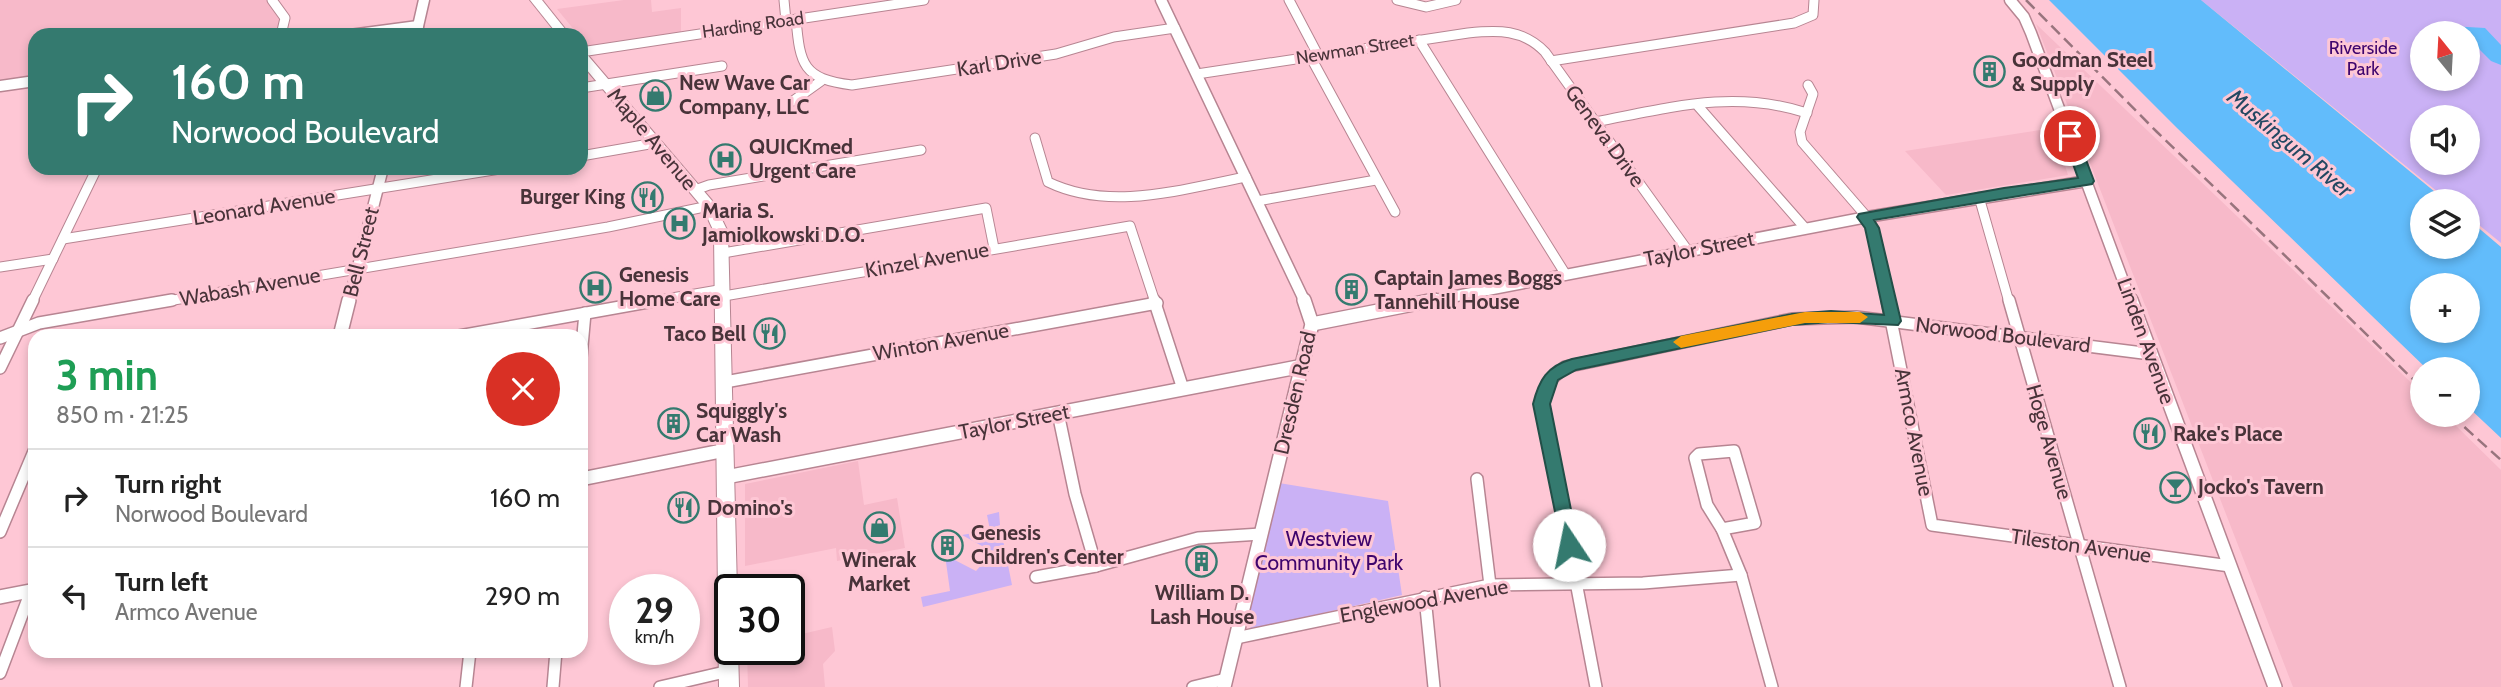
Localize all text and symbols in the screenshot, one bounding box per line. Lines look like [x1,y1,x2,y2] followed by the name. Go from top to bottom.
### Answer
[701,7,805,43] street label: Harding Road
[2410,21,2480,91] north arrow
[2410,21,2480,427] map controls
[1294,29,1416,69] street label: Newman Street
[2329,37,2397,80] park label: Riverside Park
[955,43,1043,82] street label: Karl Drive
[2012,47,2154,96] place label: Goodman Steel & Supply
[171,52,305,111] text: 160 m
[1972,55,2006,89] building icon: Goodman Steel & Supply
[56,56,147,147] icon: right
[679,70,810,119] place label: New Wave Car Company, LLC
[639,78,673,112] shop icon: New Wave Car Company, LLC
[1560,80,1651,192] street label: Geneva Drive
[2221,82,2359,204] water label: Muskingum River
[602,83,702,195] street label: Maple Avenue
[2410,105,2480,175] button: sound
[2040,106,2100,166] pin
[171,112,439,151] text: Norwood Boulevard
[2051,117,2089,155] icon: arrive
[749,134,856,183] place label: QUICKmed Urgent Care
[709,142,743,176] hospital icon: QUICKmed Urgent Care
[631,180,665,214] restaurant icon: Burger King
[191,183,337,230] street label: Leonard Avenue
[520,184,625,209] place label: Burger King
[2410,189,2480,259] button: layers
[701,198,865,247] place label: Maria S. Jamiolkowski D.O.
[337,204,384,299] street label: Bell Street
[662,206,696,240] hospital icon: Maria S. Jamiolkowski D.O.
[1642,226,1756,271] street label: Taylor Street
[863,236,991,283] street label: Kinzel Avenue
[178,262,322,311] street label: Wabash Avenue
[619,262,721,311] place label: Genesis Home Care
[1374,265,1562,314] place label: Captain James Boggs Tannehill House
[579,270,613,304] hospital icon: Genesis Home Care
[1334,273,1368,307] building icon: Captain James Boggs Tannehill House
[2410,273,2480,343] button: +
[2112,274,2181,407] street label: Linden Avenue
[1914,311,2092,358] street label: Norwood Boulevard
[752,317,786,351] restaurant icon: Taco Bell
[871,317,1011,366] street label: Winton Avenue
[664,321,746,346] place label: Taco Bell
[1268,329,1321,457] street label: Dresden Road
[56,349,158,401] text: 3 min
[486,352,560,426] button: close
[2410,357,2480,427] button: −
[1890,366,1939,498] street label: Armco Avenue
[2021,381,2078,503] street label: Hoge Avenue
[696,398,787,447] place label: Squiggly's Car Wash
[957,399,1071,444] street label: Taylor Street
[56,401,188,429] text: 850 m · 21:25
[656,406,690,440] building icon: Squiggly's Car Wash
[2133,417,2167,451] restaurant icon: Rake's Place
[2173,421,2283,446] place label: Rake's Place
[115,468,221,500] text: Turn right
[2158,470,2192,504] bar icon: Jocko's Tavern
[2197,474,2324,499] place label: Jocko's Tavern
[56,479,94,517] icon: right
[490,482,560,514] text: 160 m
[667,491,701,525] restaurant icon: Domino's
[707,495,793,520] place label: Domino's
[115,500,308,528] text: Norwood Boulevard
[1532,508,1606,582] position arrow
[862,511,896,545] shop icon: Winerak Market
[971,520,1124,569] place label: Genesis Children's Center
[2009,523,2153,568] street label: Tileston Avenue
[1255,526,1404,575] park label: Westview Community Park
[931,528,965,562] building icon: Genesis Children's Center
[1185,544,1219,578] building icon: William D. Lash House
[841,547,917,596] place label: Winerak Market
[115,566,208,598] text: Turn left
[1338,573,1510,628] street label: Englewood Avenue
[714,574,805,665] speed limit sign: 30
[56,577,94,615] icon: left
[485,580,560,612] text: 290 m
[1150,580,1254,629] place label: William D. Lash House
[635,589,674,632] text: 29
[115,598,258,626] text: Armco Avenue
[635,626,674,648] text: km/h

